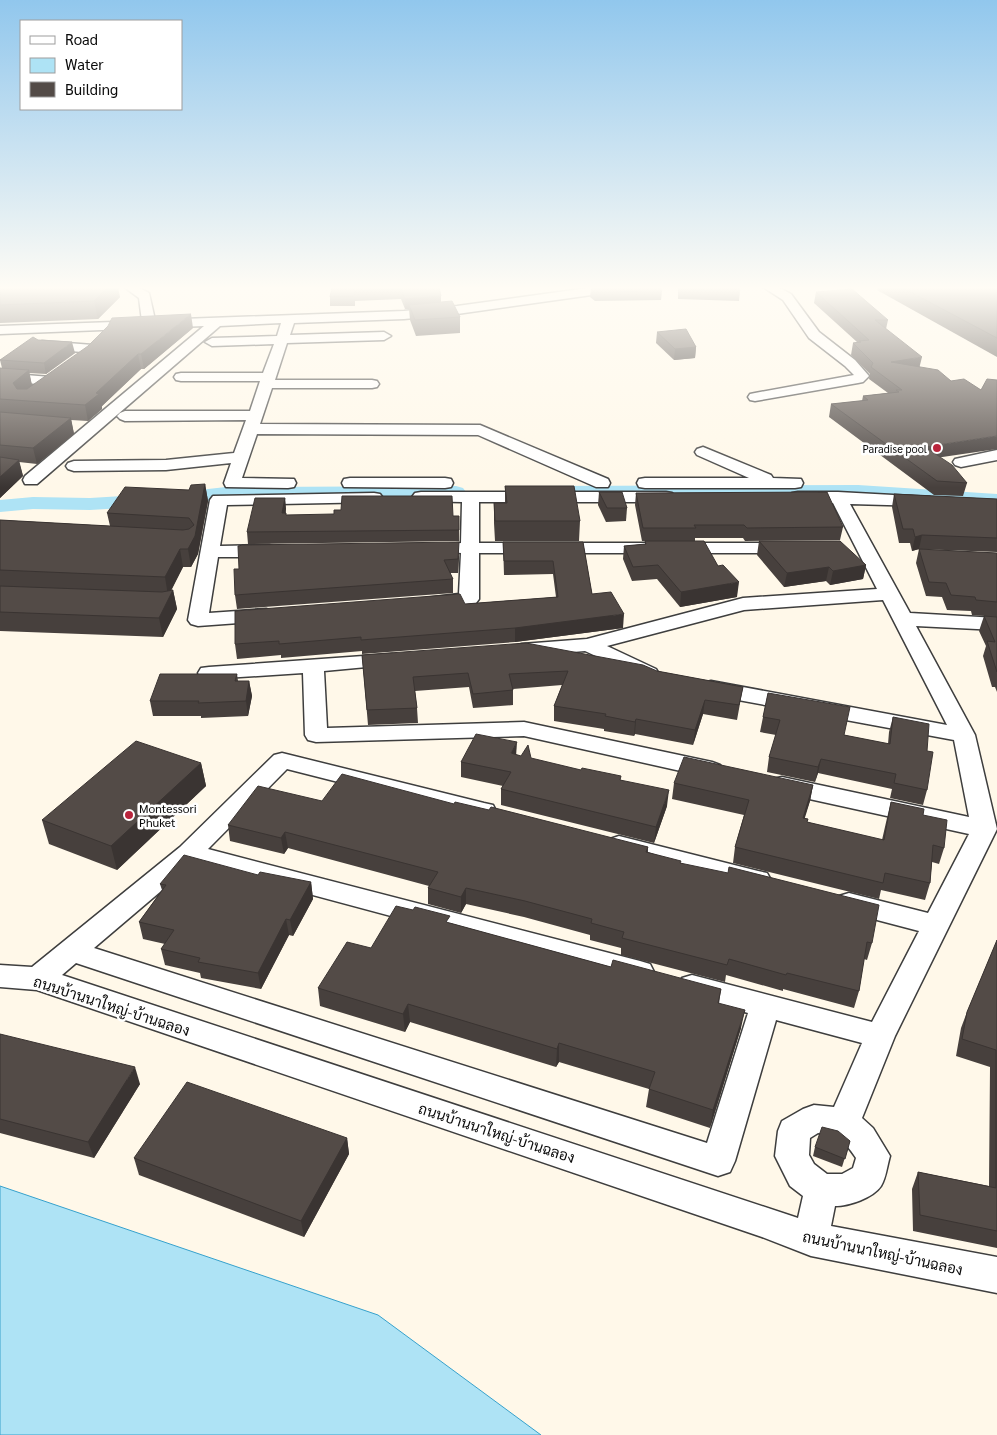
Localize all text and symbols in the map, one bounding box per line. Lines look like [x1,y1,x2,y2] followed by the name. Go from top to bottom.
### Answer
[20,20,182,110] legend
[65,29,98,48] text: Road
[65,54,104,73] text: Water
[65,79,118,98] text: Building
[863,441,927,456] place label: Paradise pool
[931,442,943,454] marker: Paradise pool
[139,800,197,830] place label: Montessori Phuket
[123,809,135,821] marker: Montessori Phuket
[31,971,193,1040] street label: ถนนบ้านนาใหญ่-บ้านฉลอง
[416,1098,578,1167] street label: ถนนบ้านนาใหญ่-บ้านฉลอง
[801,1226,965,1279] street label: ถนนบ้านนาใหญ่-บ้านฉลอง

